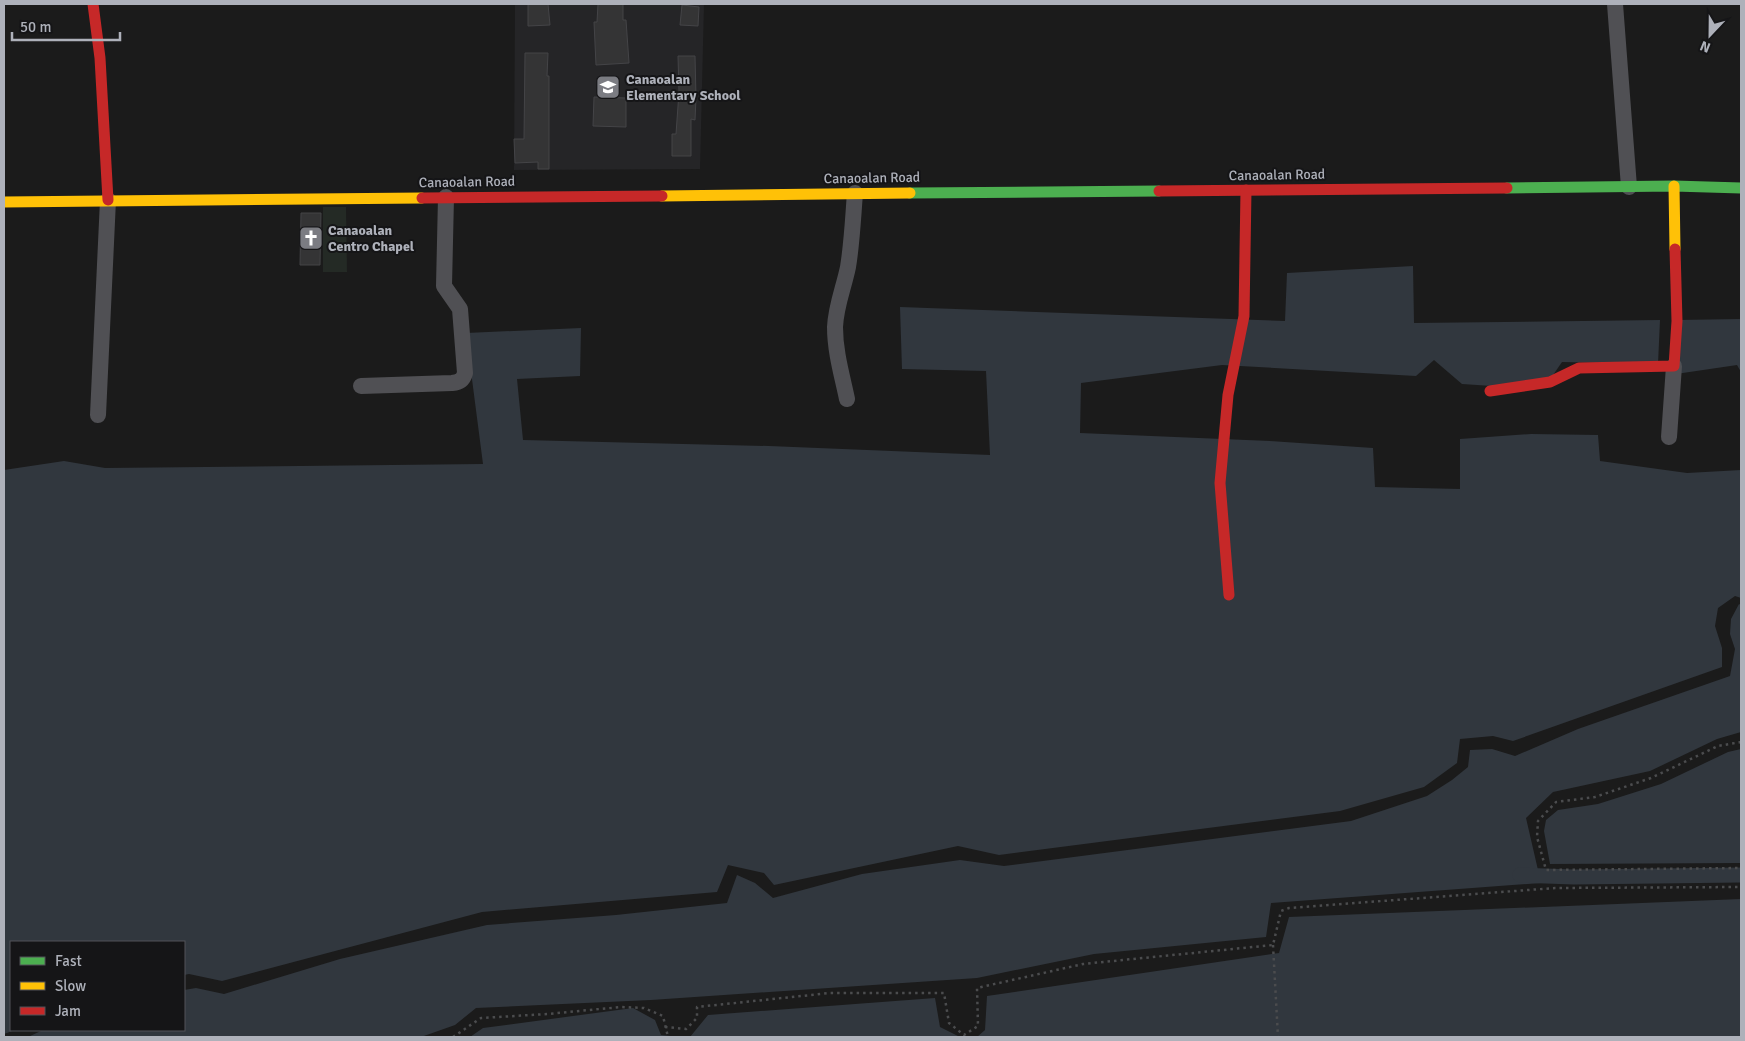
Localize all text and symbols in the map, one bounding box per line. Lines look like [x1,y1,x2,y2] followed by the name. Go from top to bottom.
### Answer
[12,10,120,42] scale bar
[1685,10,1735,60] north arrow
[20,18,51,36] text: 50 m
[1698,37,1713,56] text: N
[626,71,741,104] place label: Canaoalan Elementary School
[595,74,621,100] school or university icon: Canaoalan Elementary School
[1229,166,1325,184] street label: Canaoalan Road
[824,169,920,187] street label: Canaoalan Road
[419,173,515,191] street label: Canaoalan Road
[328,222,415,255] place label: Canaoalan Centro Chapel
[298,225,324,251] church icon: Canaoalan Centro Chapel
[10,941,185,1031] legend
[55,952,82,970] text: Fast
[55,977,86,995] text: Slow
[55,1002,81,1020] text: Jam

